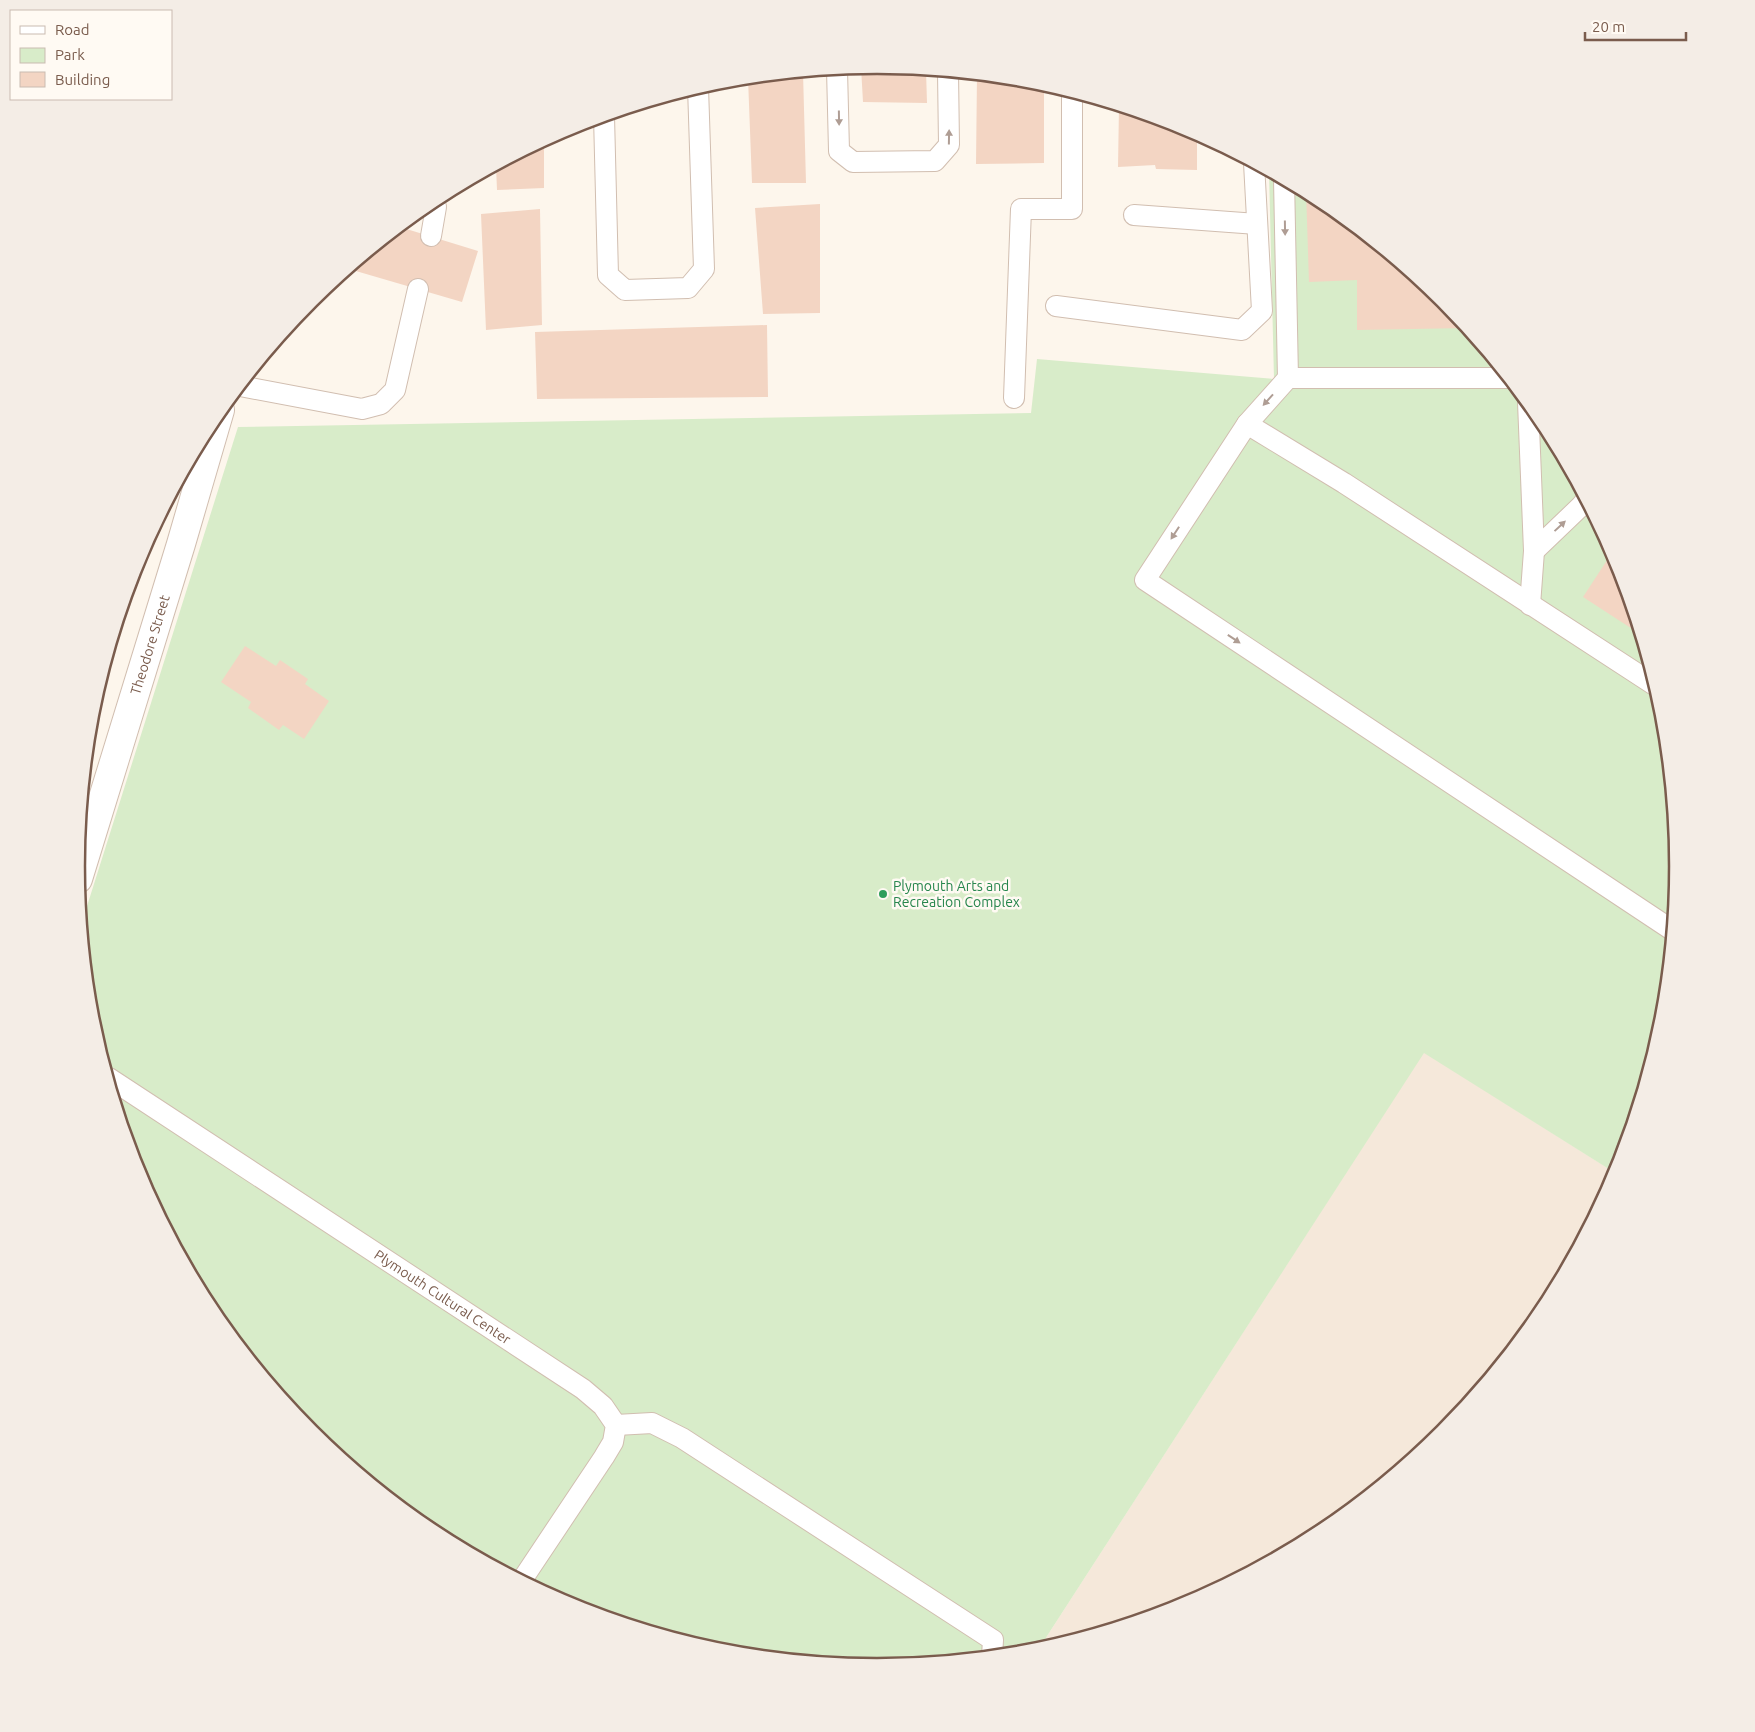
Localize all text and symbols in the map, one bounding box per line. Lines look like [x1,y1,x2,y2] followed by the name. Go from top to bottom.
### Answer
[10,10,172,100] legend
[1585,10,1686,42] scale bar
[1592,18,1625,35] text: 20 m
[55,21,90,38] text: Road
[55,46,85,63] text: Park
[55,71,110,88] text: Building
[835,110,843,126] one-way arrow
[945,128,953,144] one-way arrow
[1281,220,1289,236] one-way arrow
[1262,394,1274,406] one-way arrow
[1554,520,1566,532] one-way arrow
[1170,527,1180,540] one-way arrow
[127,593,173,697] street label: Theodore Street
[1227,634,1241,644] one-way arrow
[893,878,1020,910] place label: Plymouth Arts and Recreation Complex
[877,888,889,900] marker: Plymouth Arts and Recreation Complex
[371,1246,514,1348] street label: Plymouth Cultural Center

